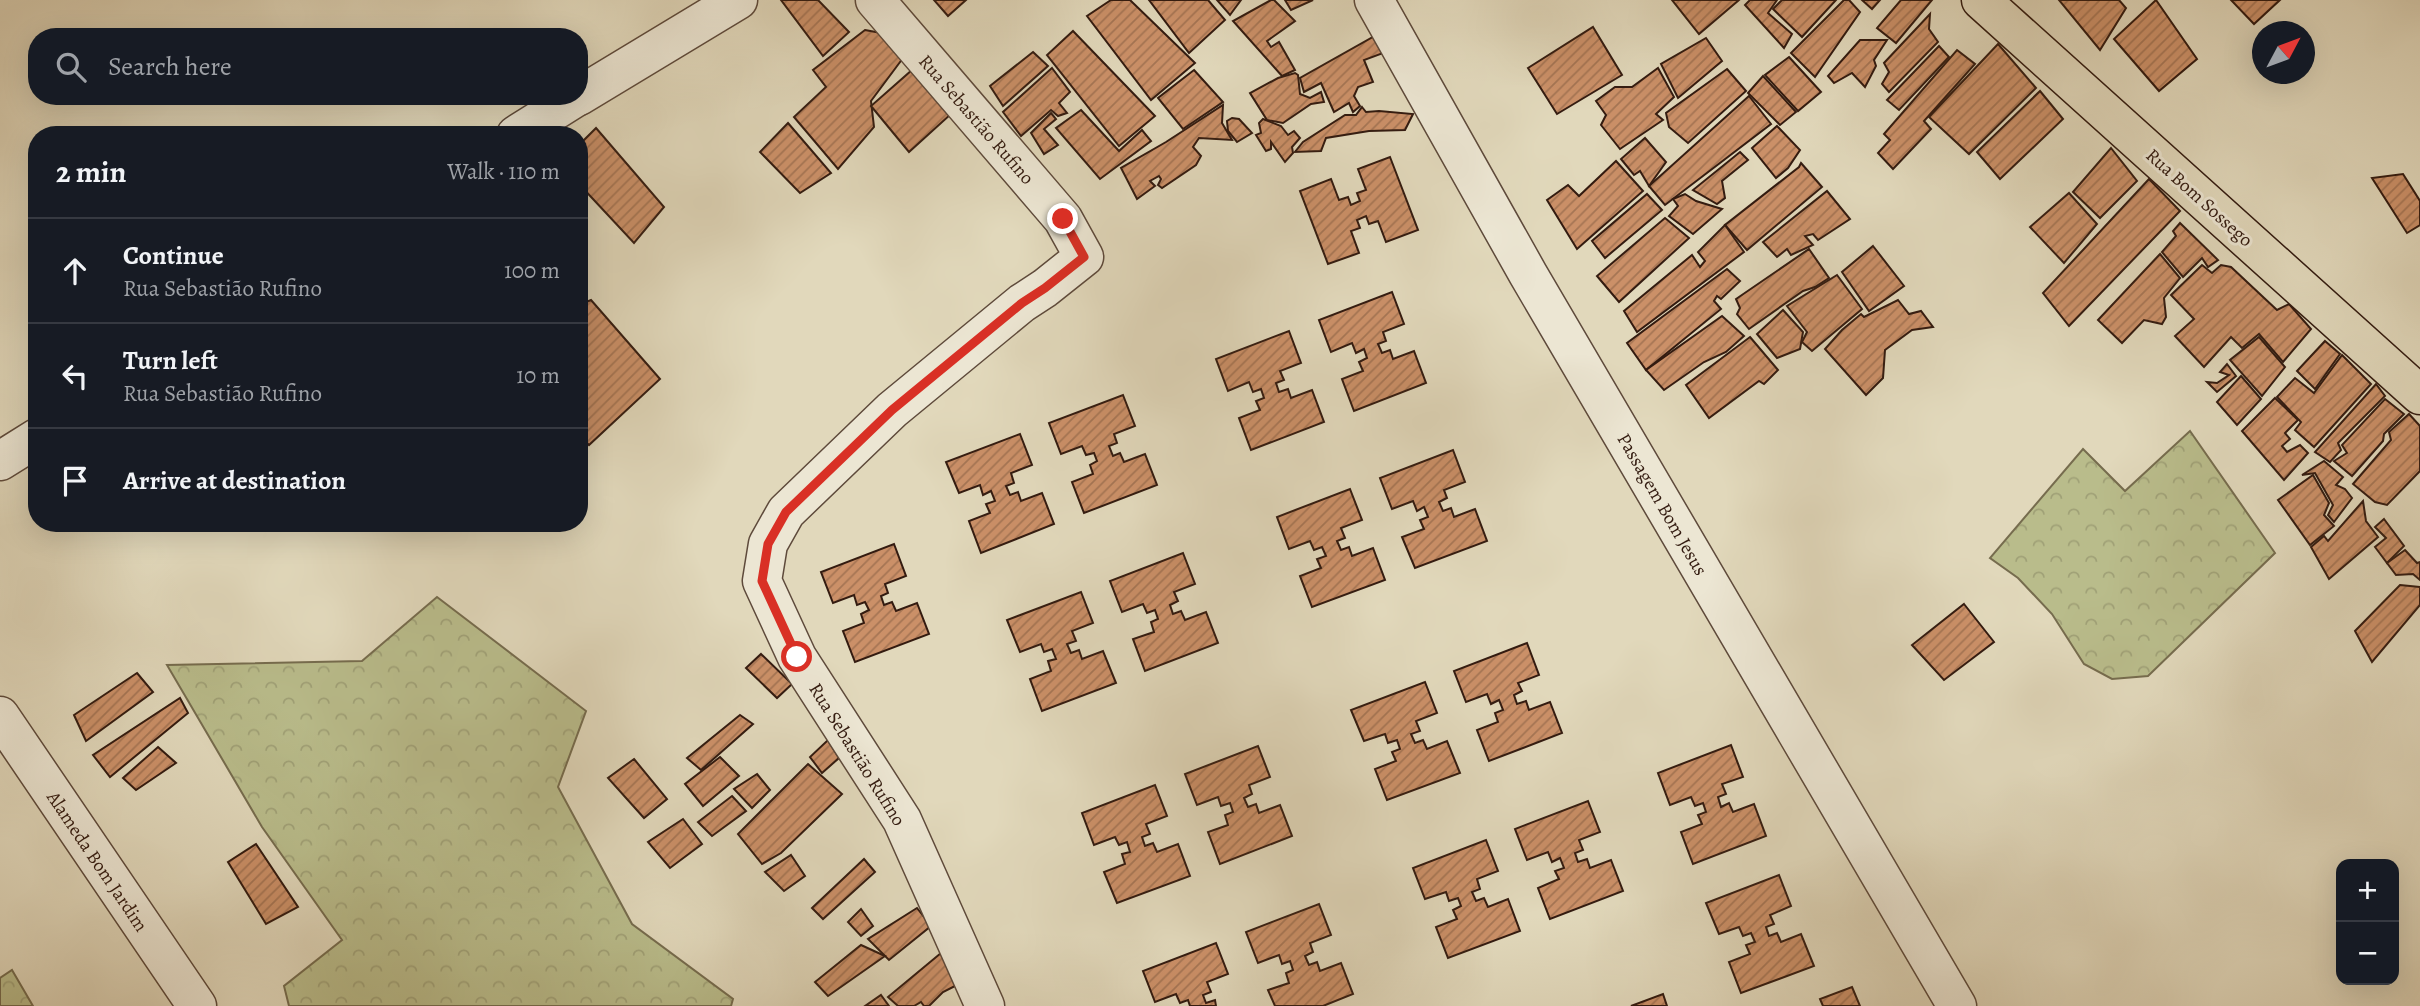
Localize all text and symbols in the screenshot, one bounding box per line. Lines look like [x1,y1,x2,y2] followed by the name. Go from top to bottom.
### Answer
[2252,21,2315,84] north arrow
[28,28,588,105] search box
[52,48,90,86] icon: search
[108,49,232,84] text: Search here
[913,49,1040,190] street label: Rua Sebastião Rufino
[2140,143,2259,253] street label: Rua Bom Sossego
[56,152,126,192] text: 2 min
[447,156,560,187] text: Walk · 110 m
[1047,203,1078,234] route end
[123,238,224,273] text: Continue
[56,252,94,290] icon: ahead
[504,255,560,286] text: 100 m
[123,273,322,304] text: Rua Sebastião Rufino
[123,343,218,378] text: Turn left
[56,357,94,395] icon: left
[516,360,560,391] text: 10 m
[123,378,322,409] text: Rua Sebastião Rufino
[1611,429,1713,580] street label: Passagem Bom Jesus
[56,462,94,500] icon: arrive
[123,463,346,498] text: Arrive at destination
[781,641,812,672] route start
[803,678,912,831] street label: Rua Sebastião Rufino
[40,785,154,937] street label: Alameda Bom Jardim
[2336,859,2399,985] map controls
[2336,859,2399,922] button: +
[2336,922,2399,985] button: −

